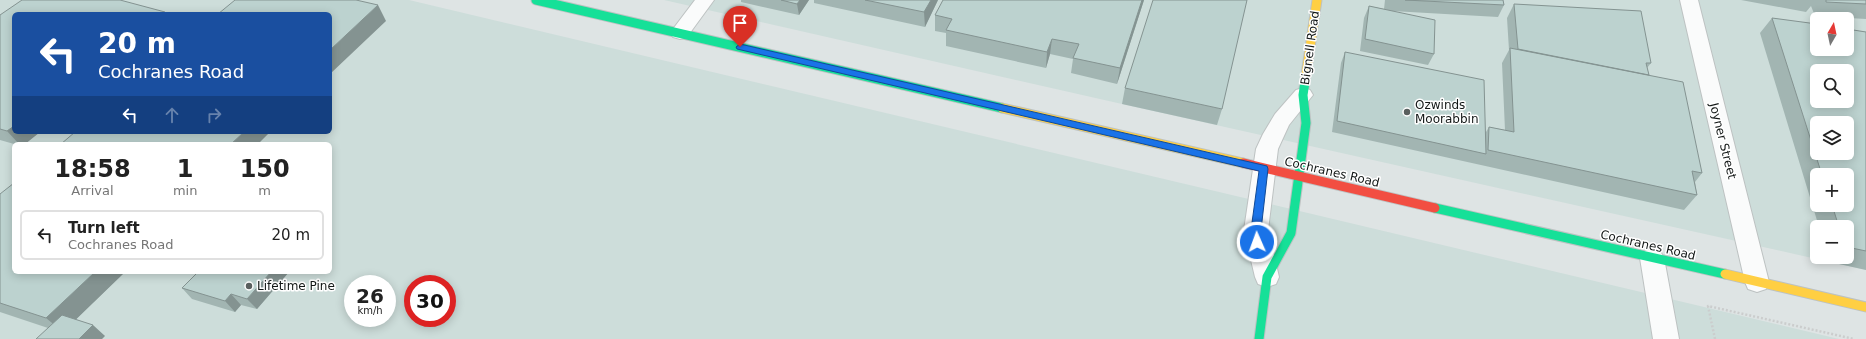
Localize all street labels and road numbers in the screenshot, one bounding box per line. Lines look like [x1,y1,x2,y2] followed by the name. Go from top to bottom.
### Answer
[1298,10,1322,86] street label: Bignell Road
[1707,100,1739,181] street label: Joyner Street
[1283,154,1381,190] street label: Cochranes Road
[1599,227,1697,263] street label: Cochranes Road

